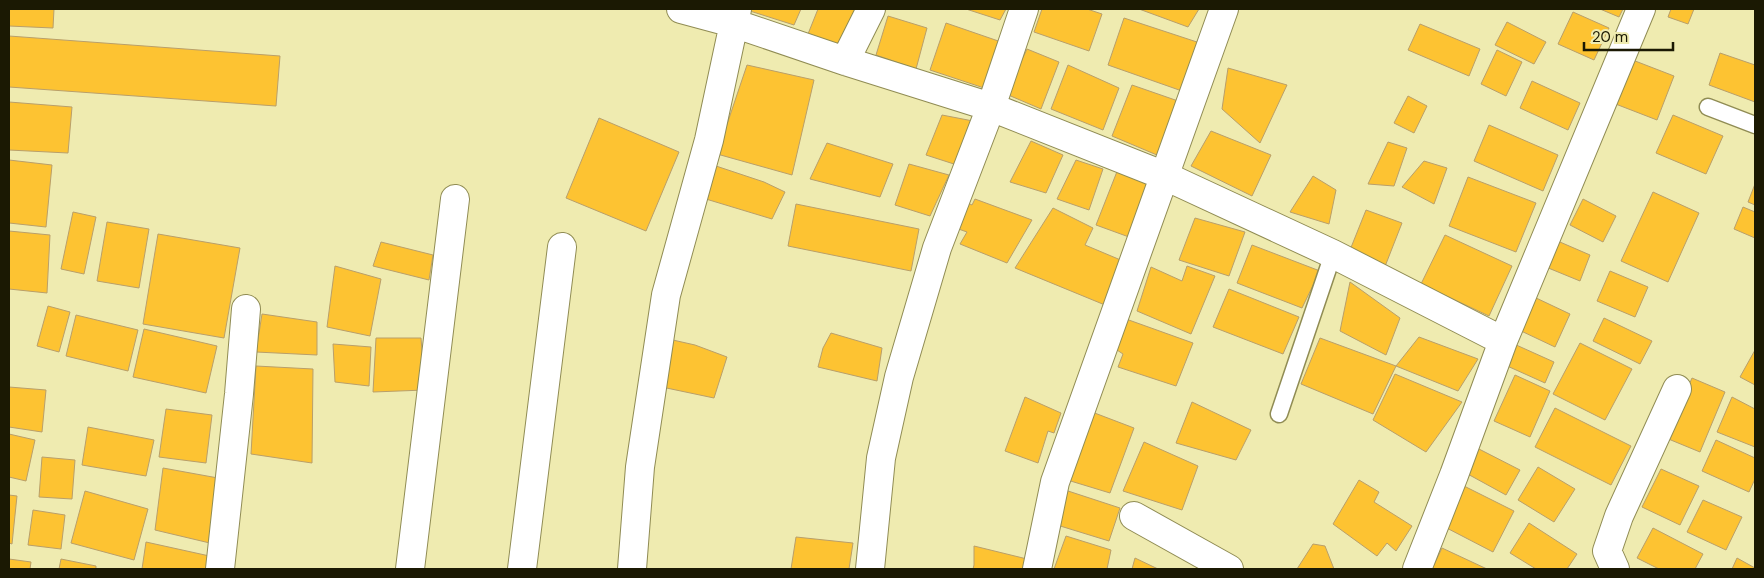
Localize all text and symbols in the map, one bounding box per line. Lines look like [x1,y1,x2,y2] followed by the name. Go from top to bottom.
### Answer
[1584,20,1673,52] scale bar
[1592,27,1628,47] text: 20 m

